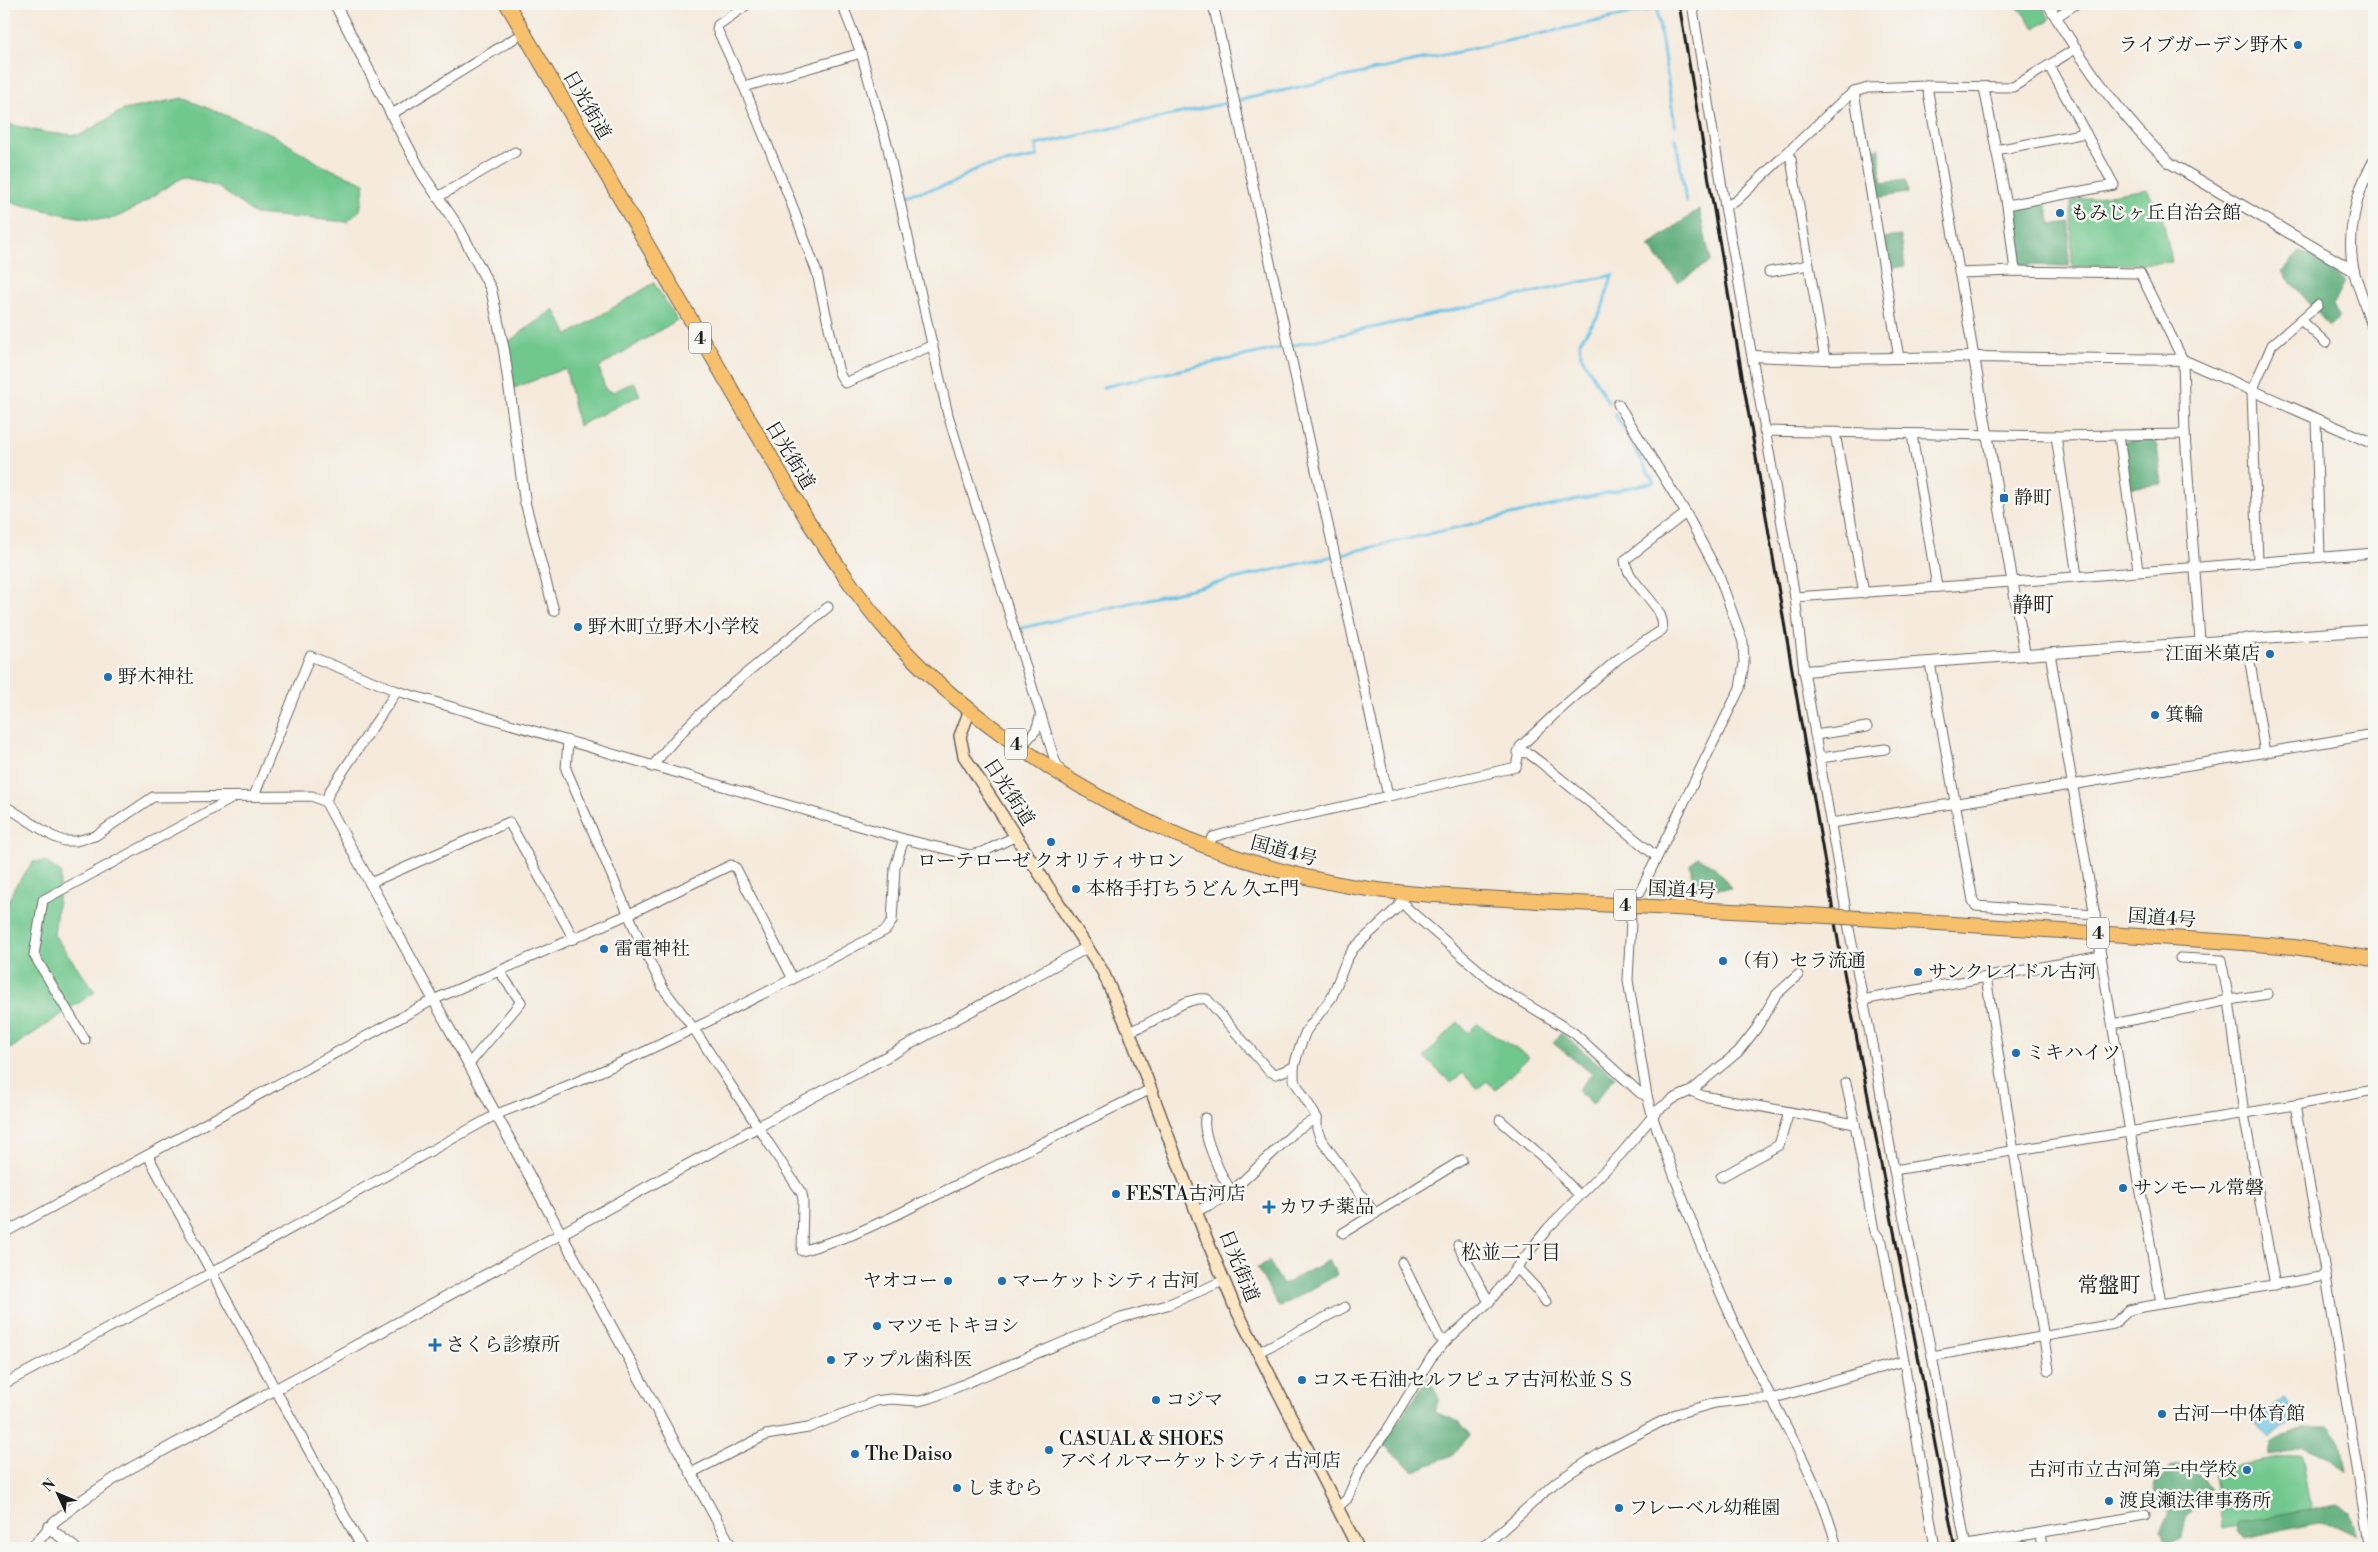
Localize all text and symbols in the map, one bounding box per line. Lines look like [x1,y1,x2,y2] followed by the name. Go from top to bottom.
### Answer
[2119,33,2288,57] place label: ライブガーデン野木
[2292,39,2304,51] marker: ライブガーデン野木
[558,66,616,144] street label: 日光街道
[2070,201,2241,225] place label: もみじヶ丘自治会館
[2054,207,2066,219] marker: もみじヶ丘自治会館
[689,322,711,353] road number: 4
[760,416,820,494] street label: 日光街道
[2014,486,2052,510] place label: 静町
[1998,492,2010,504] marker: 静町
[2012,593,2054,619] district label: 静町
[588,615,759,639] place label: 野木町立野木小学校
[572,621,584,633] marker: 野木町立野木小学校
[2165,642,2260,666] place label: 江面米菓店
[2264,648,2276,660] marker: 江面米菓店
[118,665,194,689] place label: 野木神社
[102,671,114,683] marker: 野木神社
[2165,703,2203,727] place label: 箕輪
[2149,709,2161,721] marker: 箕輪
[1005,729,1027,760] road number: 4
[978,754,1040,830] street label: 日光街道
[1248,831,1320,871] street label: 国道4号
[1045,836,1057,848] marker: ローテローゼ クオリティサロン
[917,849,1185,873] place label: ローテローゼ クオリティサロン
[1647,876,1717,904] street label: 国道4号
[1086,877,1299,901] place label: 本格手打ちうどん 久エ門
[1070,883,1082,895] marker: 本格手打ちうどん 久エ門
[1614,890,1636,920] road number: 4
[2127,904,2197,932] street label: 国道4号
[2087,918,2109,948] road number: 4
[614,937,690,961] place label: 雷電神社
[598,943,610,955] marker: 雷電神社
[1733,949,1866,973] place label: （有）セラ流通
[1717,955,1729,967] marker: （有）セラ流通
[1928,960,2097,984] place label: サンクレイドル古河
[1912,966,1924,978] marker: サンクレイドル古河
[2026,1041,2121,1065] place label: ミキハイツ
[2010,1047,2022,1059] marker: ミキハイツ
[2133,1176,2264,1200] place label: サンモール常磐
[1126,1182,1245,1206] place label: FESTA古河店
[2117,1182,2129,1194] marker: サンモール常磐
[1110,1188,1122,1200] marker: FESTA古河店
[1279,1195,1374,1219] place label: カワチ薬品
[1263,1201,1275,1213] marker: カワチ薬品
[1214,1226,1264,1306] street label: 日光街道
[1461,1241,1561,1266] district label: 松並二丁目
[863,1269,938,1293] place label: ヤオコー
[1012,1269,1200,1293] place label: マーケットシティ古河
[2078,1273,2141,1299] district label: 常盤町
[942,1275,954,1287] marker: ヤオコー
[996,1275,1008,1287] marker: マーケットシティ古河
[887,1314,1019,1338] place label: マツモトキヨシ
[871,1320,883,1332] marker: マツモトキヨシ
[446,1333,560,1357] place label: さくら診療所
[428,1338,442,1352] marker: さくら診療所
[841,1348,972,1372] place label: アップル歯科医
[825,1354,837,1366] marker: アップル歯科医
[1312,1368,1635,1392] place label: コスモ石油セルフピュア古河松並ＳＳ
[1296,1374,1308,1386] marker: コスモ石油セルフピュア古河松並ＳＳ
[1166,1388,1223,1412] place label: コジマ
[1150,1394,1162,1406] marker: コジマ
[2172,1402,2305,1426] place label: 古河一中体育館
[2156,1408,2168,1420] marker: 古河一中体育館
[1059,1427,1341,1473] place label: CASUAL & SHOES アベイルマーケットシティ古河店
[865,1442,953,1466] place label: The Daiso
[1043,1444,1055,1456] marker: CASUAL & SHOES アベイルマーケットシティ古河店
[849,1448,861,1460] marker: The Daiso
[2028,1458,2237,1482] place label: 古河市立古河第一中学校
[2241,1464,2253,1476] marker: 古河市立古河第一中学校
[32,1470,82,1520] north arrow
[39,1475,60,1496] text: N
[967,1476,1043,1500] place label: しまむら
[951,1482,963,1494] marker: しまむら
[2119,1489,2271,1513] place label: 渡良瀬法律事務所
[2103,1495,2115,1507] marker: 渡良瀬法律事務所
[1629,1496,1780,1520] place label: フレーベル幼稚園
[1613,1502,1625,1514] marker: フレーベル幼稚園

